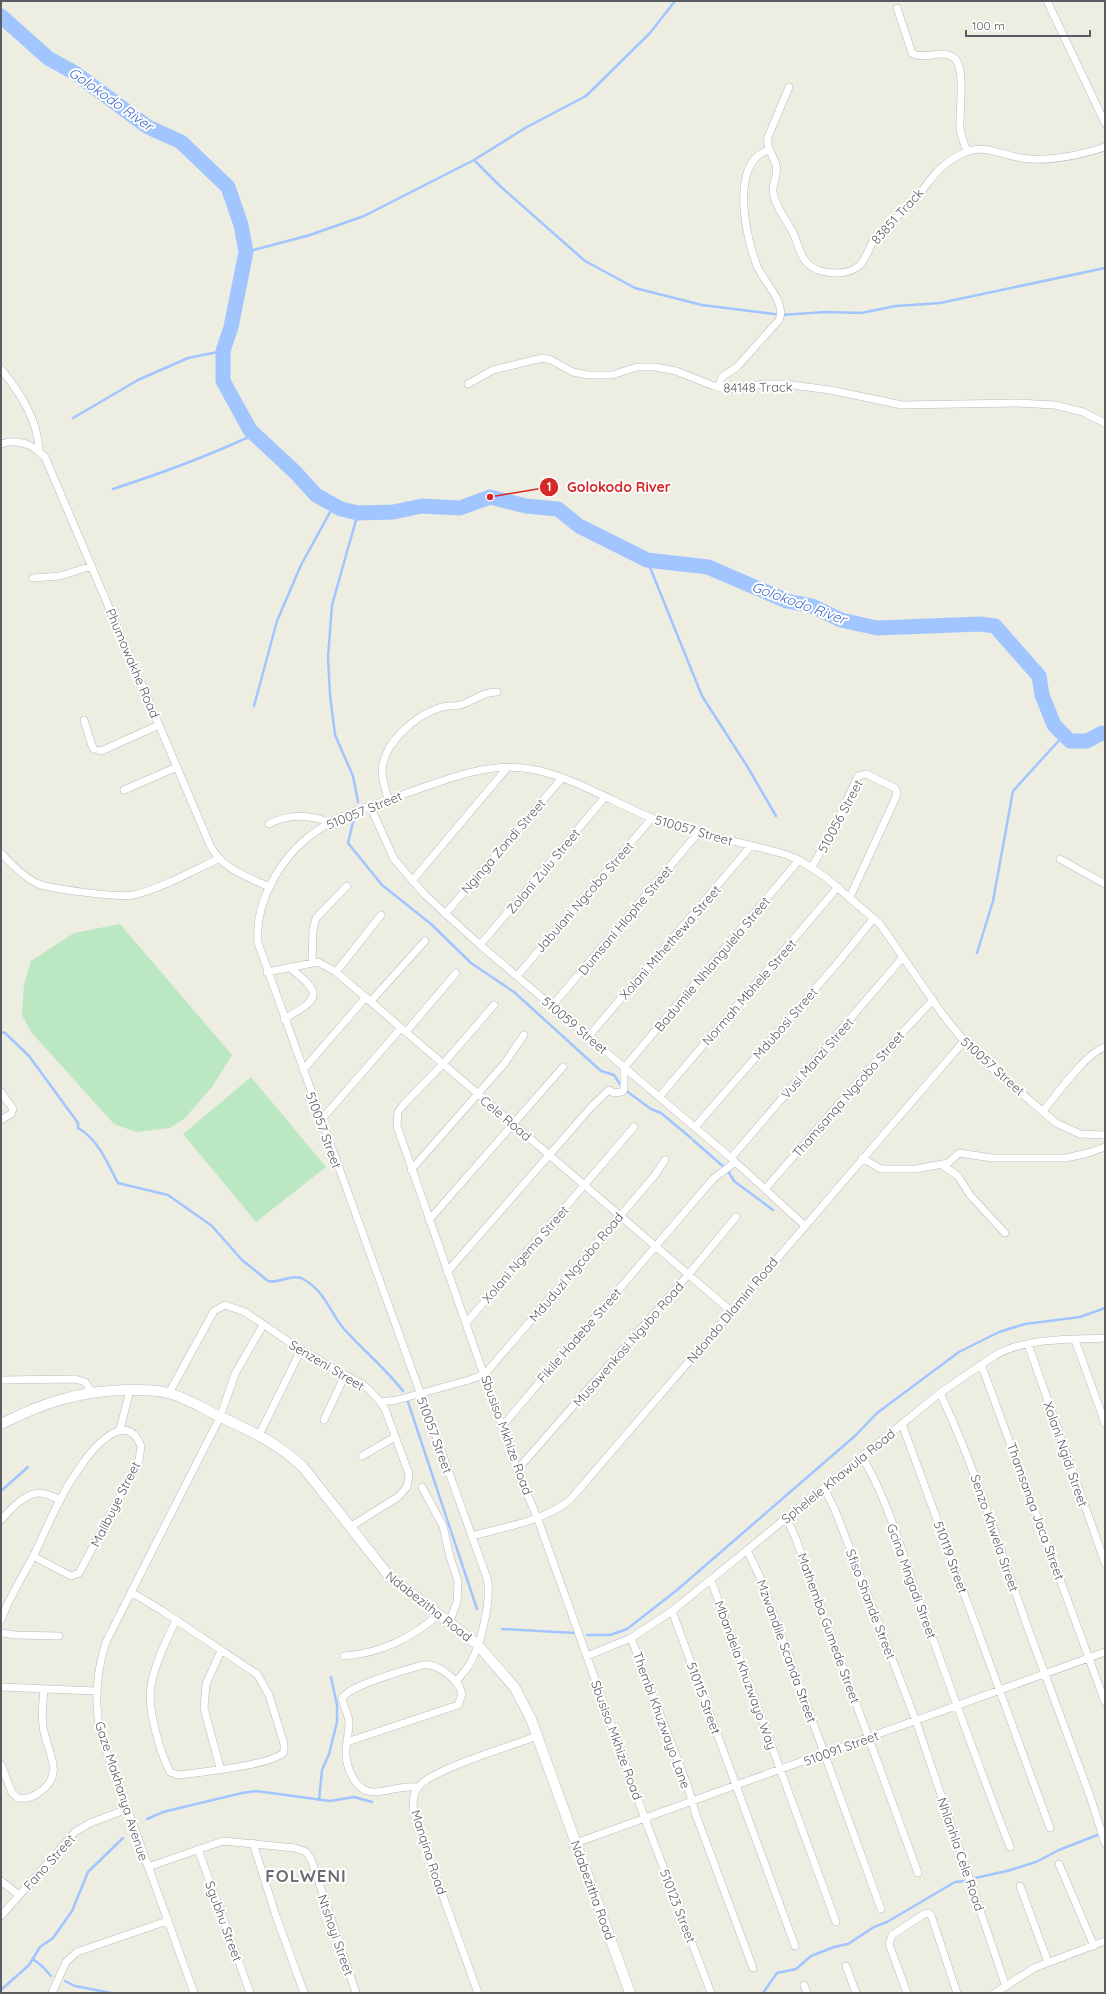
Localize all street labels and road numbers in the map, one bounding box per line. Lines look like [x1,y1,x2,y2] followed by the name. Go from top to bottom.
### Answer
[868,185,926,247] street label: 83851 Track
[723,378,793,396] street label: 84148 Track
[103,606,163,720] street label: Phumowakhe Road
[814,777,866,855] street label: 510056 Street
[324,788,404,832] street label: 510057 Street
[457,795,549,897] street label: Nginga Zondi Street
[653,811,735,849] street label: 510057 Street
[503,825,583,917] street label: Zolani Zulu Street
[531,838,637,956] street label: Jabulani Ngcobo Street
[574,862,676,978] street label: Dumsani Hlophe Street
[616,882,724,1002] street label: Xolani Mthethewa Street
[651,893,773,1035] street label: Badumile Nhlangulela Street
[698,936,800,1048] street label: Normah Mbhele Street
[749,984,821,1062] street label: Mdubosi Street
[539,993,611,1057] street label: 510059 Street
[777,1014,857,1102] street label: Vusi Manzi Street
[789,1027,907,1161] street label: Thamsanqa Ngcobo Street
[958,1033,1028,1099] street label: 510057 Street
[303,1090,345,1170] street label: 510057 Street
[477,1092,535,1144] street label: Cele Road
[478,1202,572,1306] street label: Xolani Ngema Street
[526,1209,626,1325] street label: Mduduzi Ngcobo Road
[683,1254,781,1366] street label: Ndondo Dlamini Road
[569,1278,687,1410] street label: Musawenkosi Ngubo Road
[533,1284,625,1386] street label: Fikile Hadebe Street
[286,1336,368,1394] street label: Senzeni Street
[478,1373,536,1497] street label: Sbusiso Mkhize Road
[414,1395,456,1475] street label: 510057 Street
[1040,1399,1092,1509] street label: Xolani Ngidi Street
[778,1425,898,1527] street label: Sphelele Khawula Road
[1004,1440,1068,1582] street label: Thamsanqa Jaca Street
[87,1459,143,1549] street label: Malibuye Street
[967,1472,1023,1594] street label: Senzo Khwela Street
[931,1519,971,1595] street label: 510119 Street
[884,1521,940,1641] street label: Gcina Mngadi Street
[843,1547,899,1661] street label: Sfiso Shande Street
[794,1551,864,1705] street label: Mathemba Gumede Street
[383,1567,475,1645] street label: Ndabezitha Road
[754,1577,820,1725] street label: Mzwandile Scanda Street
[712,1598,780,1752] street label: Mbandela Khuzwayo Way
[630,1649,694,1791] street label: Thembi Khuzwayo Lane
[684,1660,724,1736] street label: 510115 Street
[588,1678,646,1802] street label: Sbusiso Mkhize Road
[92,1719,152,1863] street label: Gaze Makhanya Avenue
[801,1727,881,1769] street label: 510091 Street
[934,1795,988,1913] street label: Nhlanhla Cele Road
[408,1808,450,1896] street label: Manqina Road
[20,1831,78,1893] street label: Fano Street
[568,1838,618,1942] street label: Ndabezitha Road
[657,1867,699,1945] street label: 510123 Street
[202,1879,246,1963] street label: Sgubhu Street
[315,1892,357,1978] street label: Ntshoyi Street

